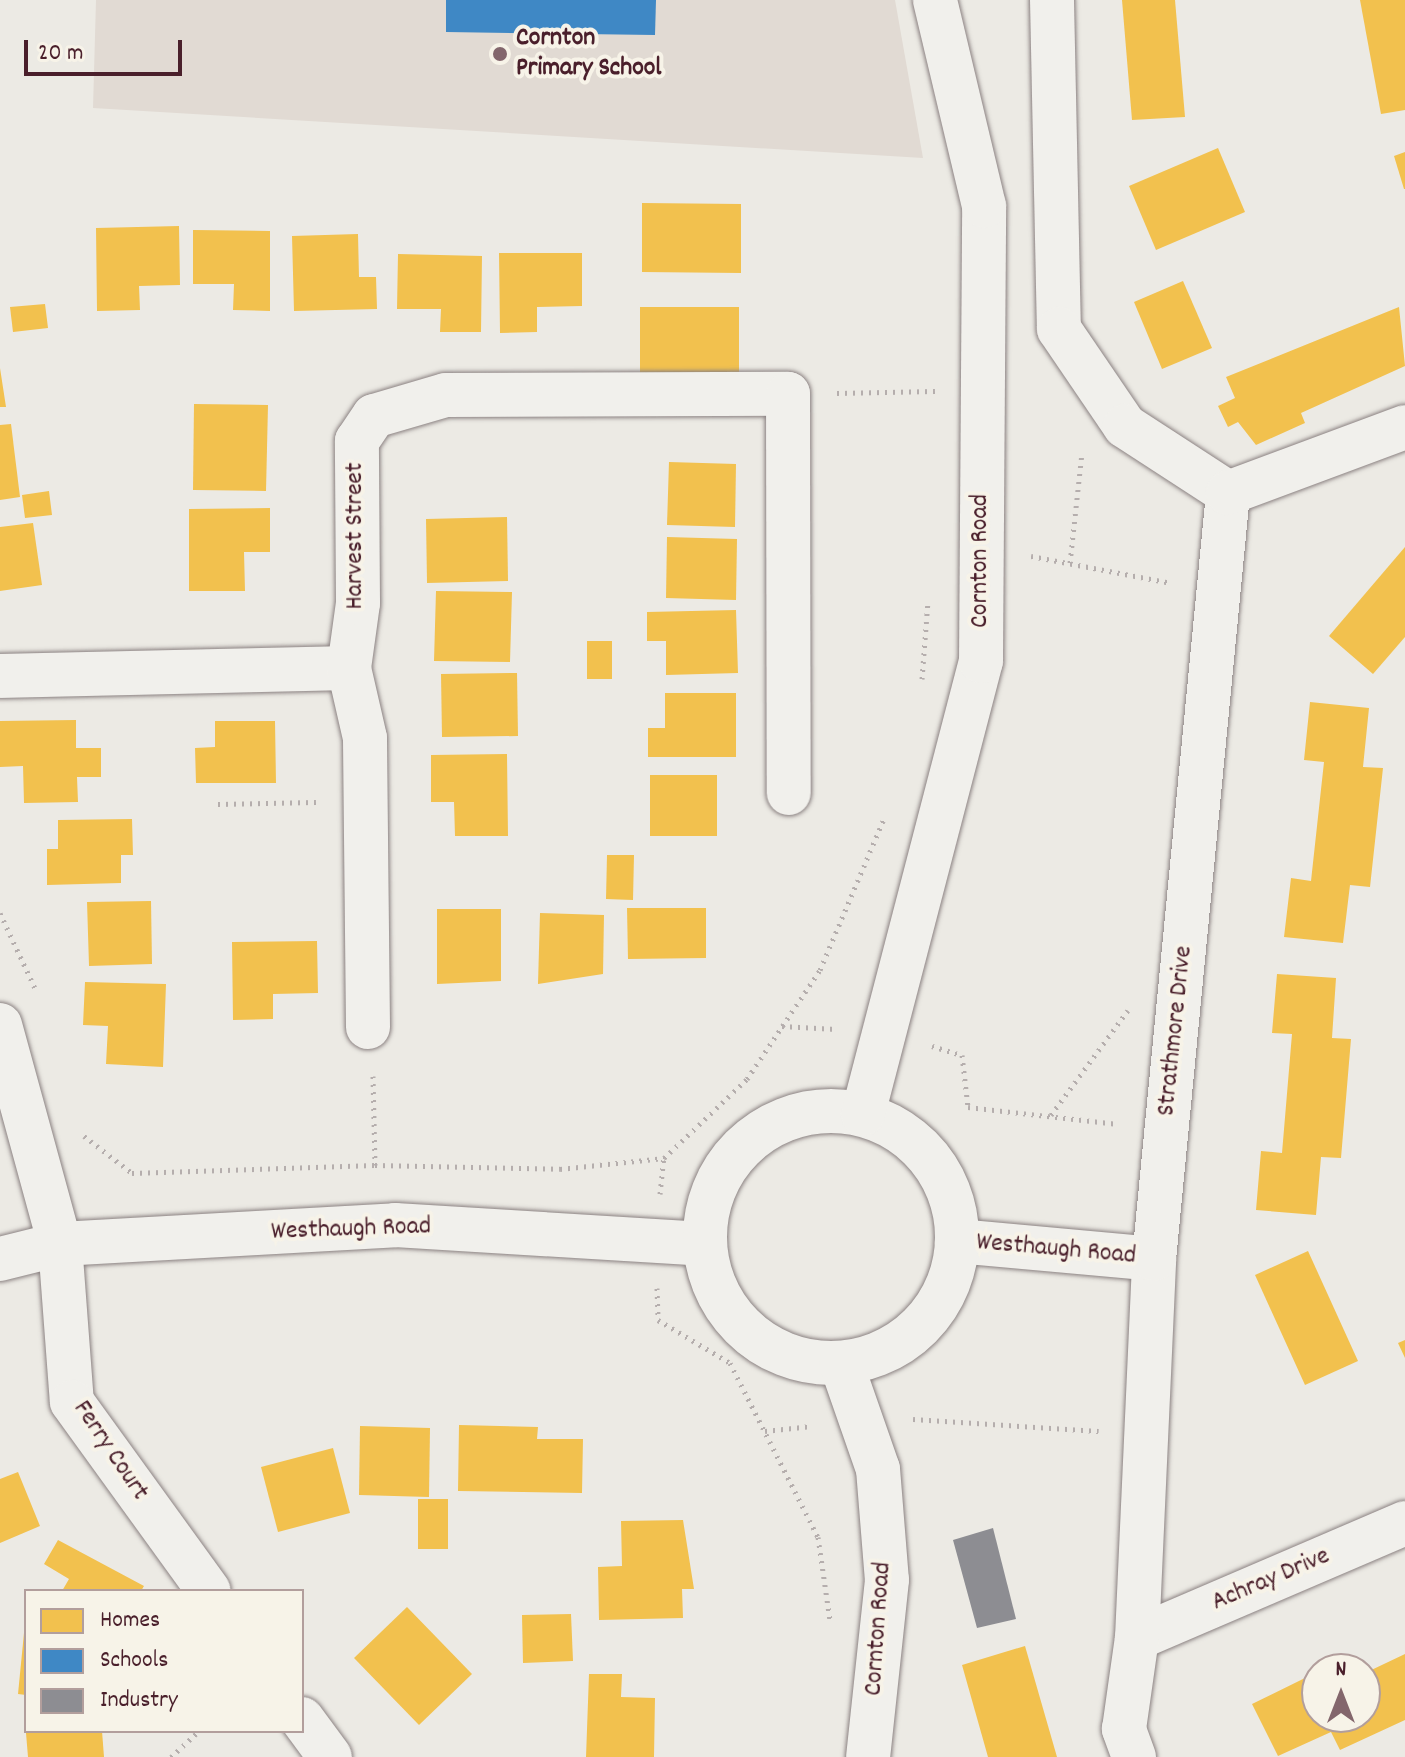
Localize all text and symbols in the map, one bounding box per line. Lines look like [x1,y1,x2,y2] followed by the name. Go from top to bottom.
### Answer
[516,23,662,84] place label: Cornton Primary School
[28,24,186,74] scale bar
[38,37,84,71] text: 20 m
[491,45,509,63] marker: Cornton Primary School
[340,462,372,610] street label: Harvest Street
[965,494,997,628] street label: Cornton Road
[1152,944,1200,1118] street label: Strathmore Drive
[270,1212,432,1248] street label: Westhaugh Road
[975,1227,1137,1273] street label: Westhaugh Road
[65,1395,155,1507] street label: Ferry Court
[1207,1541,1335,1619] street label: Achray Drive
[859,1561,899,1697] street label: Cornton Road
[24,1589,304,1733] legend
[100,1604,160,1638] text: Homes
[100,1644,168,1678] text: Schools
[1301,1653,1381,1733] north arrow
[1336,1655,1346,1686] text: N
[100,1684,178,1718] text: Industry

